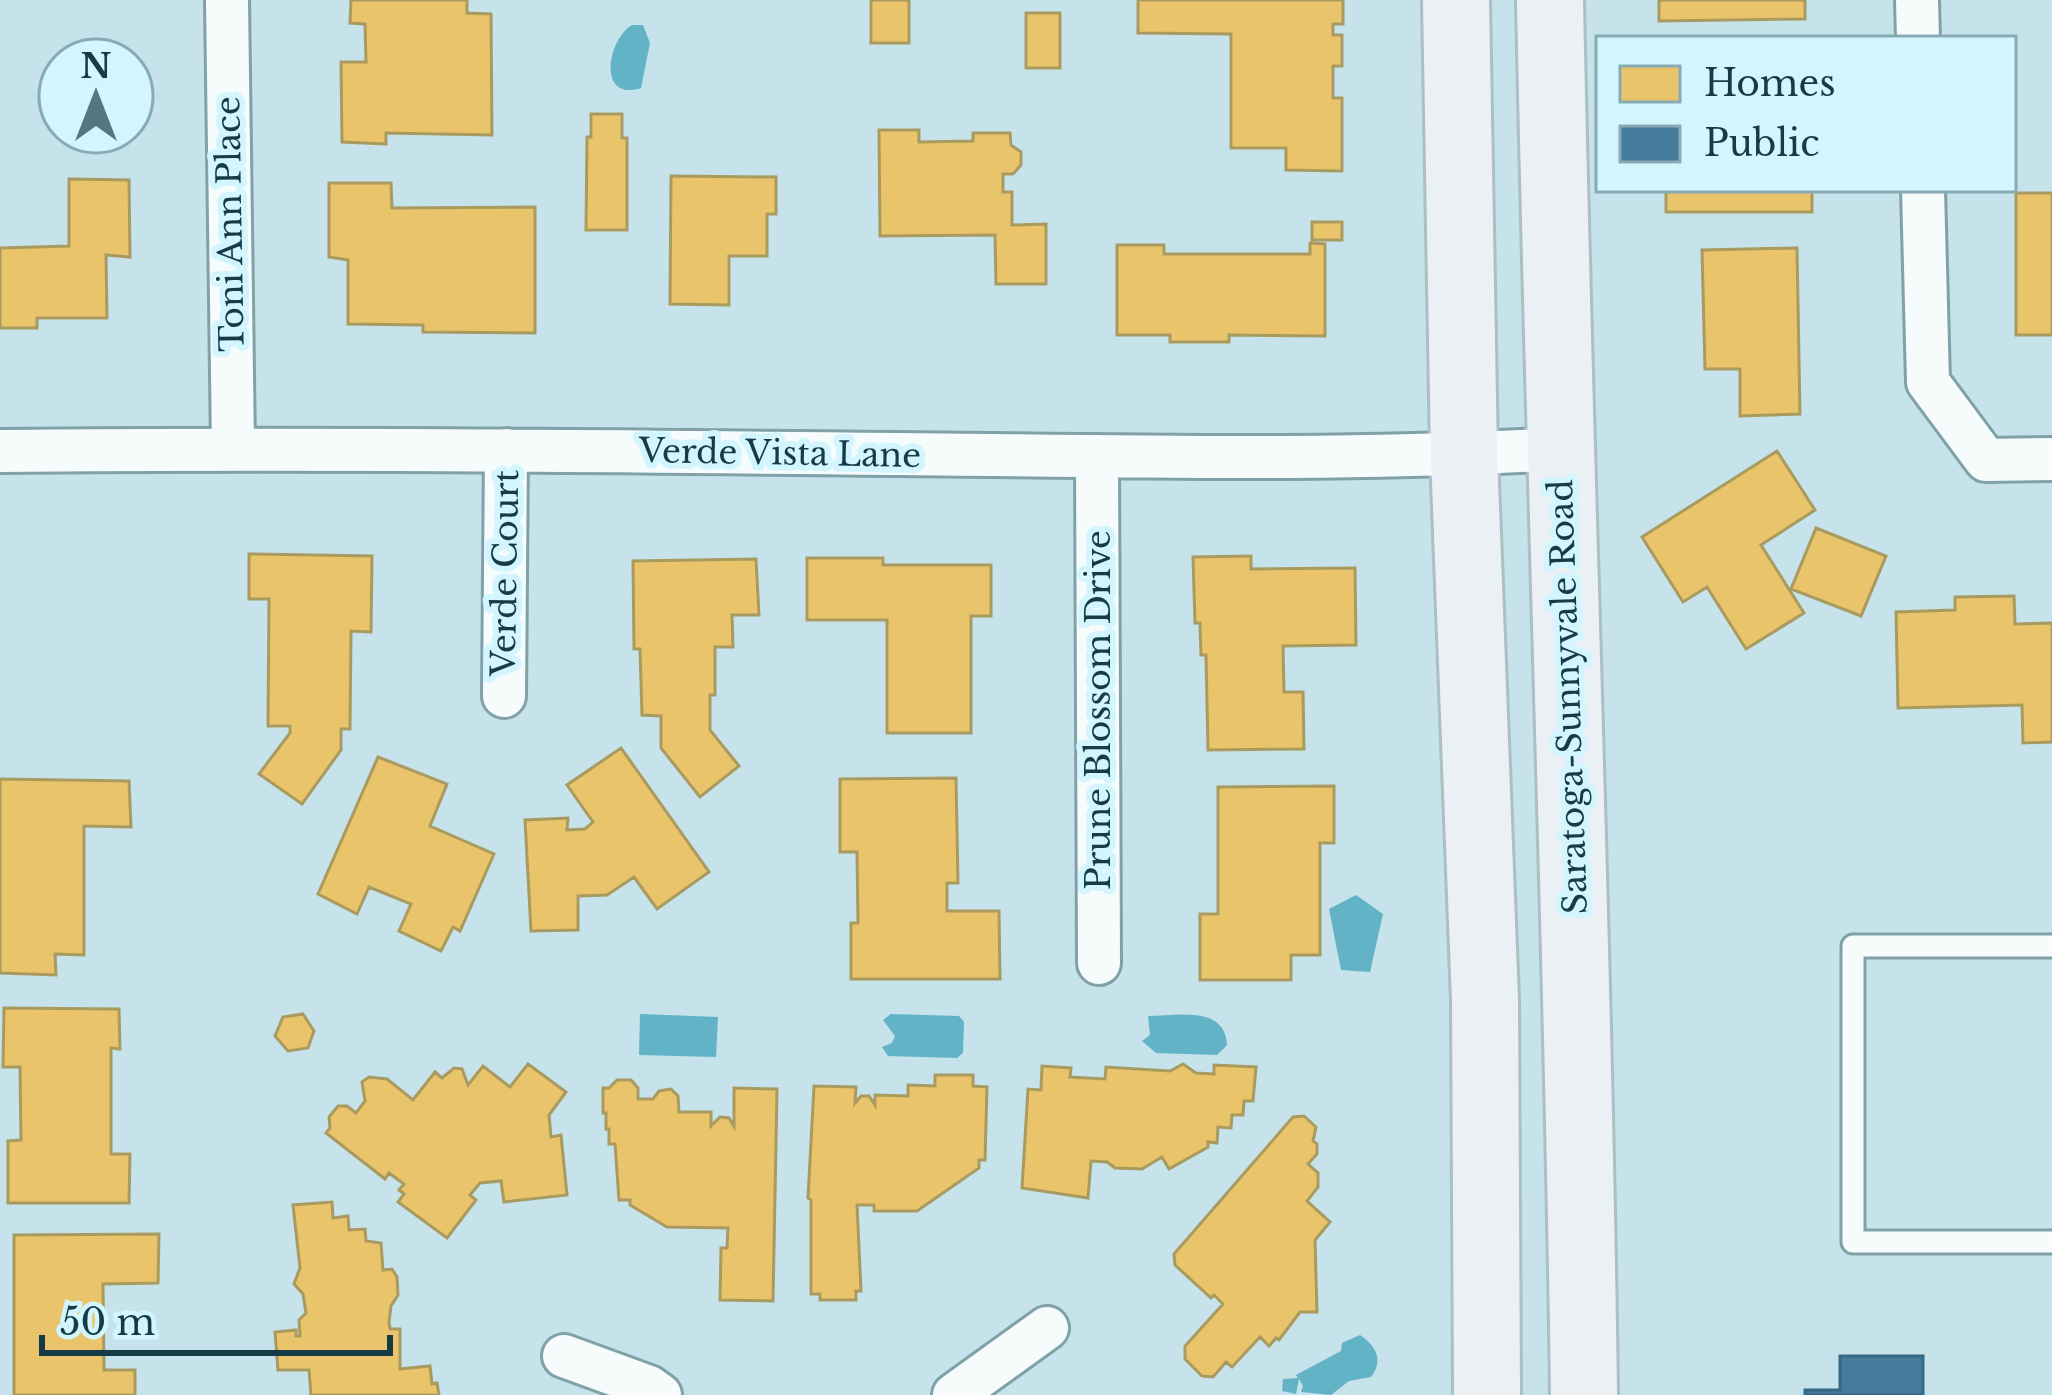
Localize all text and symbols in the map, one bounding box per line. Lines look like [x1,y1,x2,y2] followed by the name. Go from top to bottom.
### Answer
[36,36,156,156] north arrow
[1596,36,2016,192] legend
[80,46,112,87] text: N
[1704,61,1835,106] text: Homes
[207,96,253,352] street label: Toni Ann Place
[1704,121,1820,166] text: Public
[637,430,922,476] street label: Verde Vista Lane
[483,469,527,678] street label: Verde Court
[1540,479,1596,915] street label: Saratoga-Sunnyvale Road
[1078,530,1119,890] street label: Prune Blossom Drive
[42,1281,390,1355] scale bar
[60,1300,155,1345] text: 50 m

